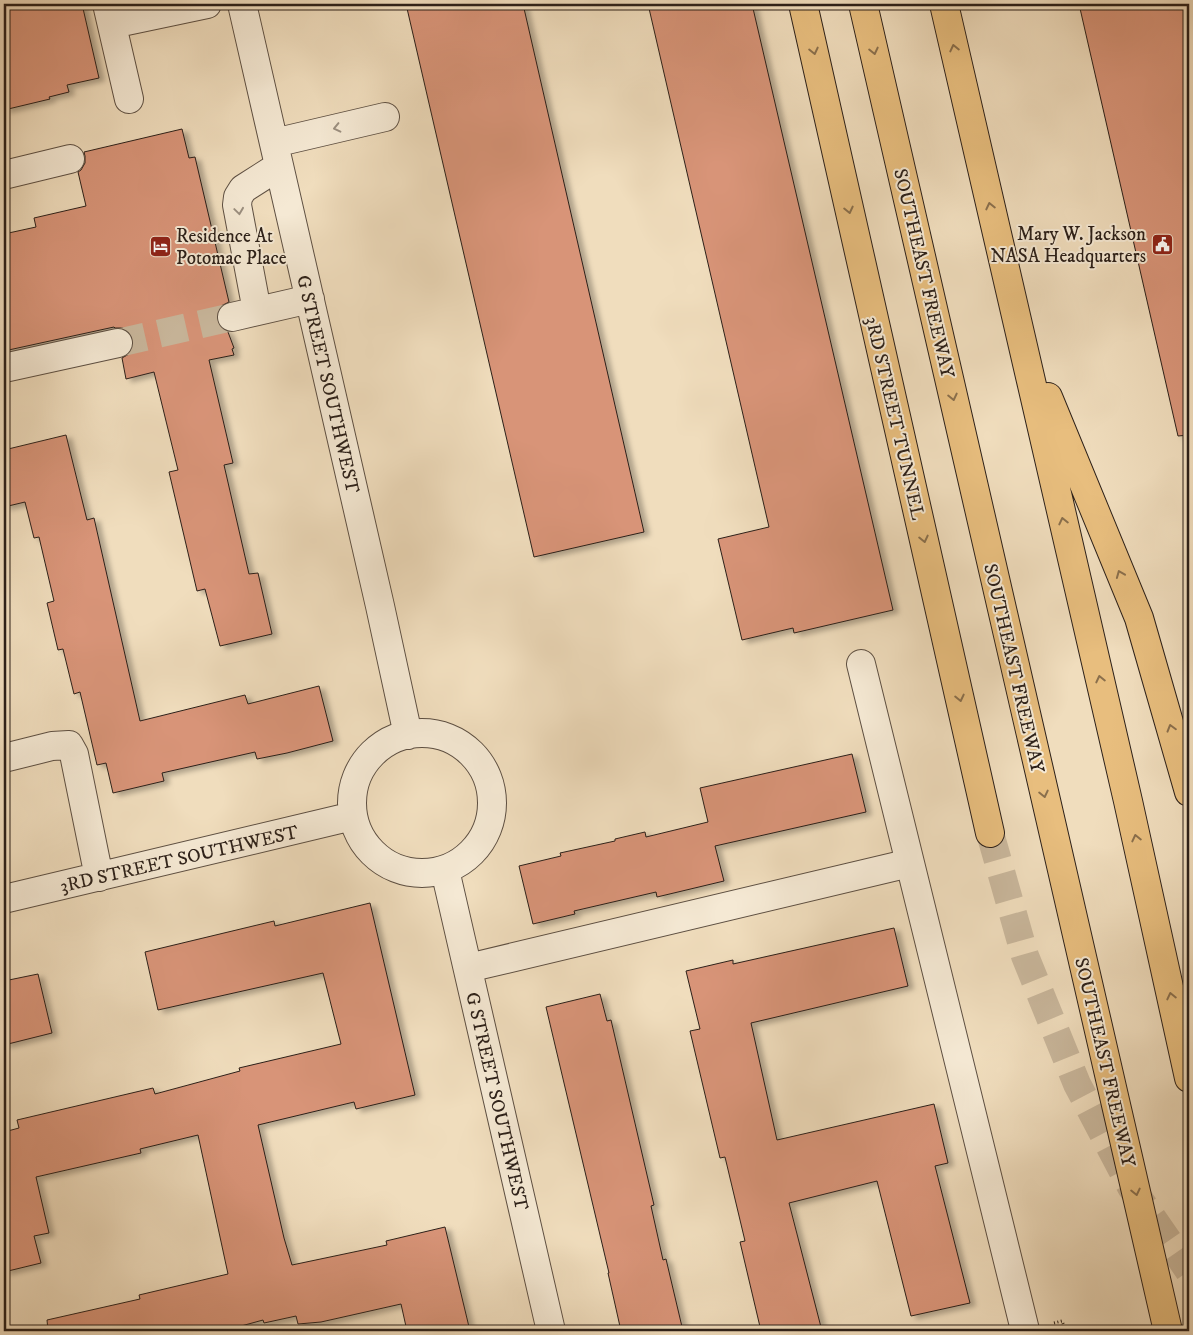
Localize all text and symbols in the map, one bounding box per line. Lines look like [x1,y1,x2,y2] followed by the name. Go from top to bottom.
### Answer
[949,44,960,53] one-way arrow
[808,47,818,56] one-way arrow
[868,47,879,56] one-way arrow
[333,122,342,133] one-way arrow
[888,166,959,381] street label: SOUTHEAST FREEWAY
[986,202,996,211] one-way arrow
[843,205,854,214] one-way arrow
[233,207,244,215] one-way arrow
[990,223,1146,269] place label: Mary W. Jackson NASA Headquarters
[176,225,287,270] place label: Residence At Potomac Place
[1150,232,1174,256] public building icon: Mary W. Jackson NASA Headquarters
[148,234,172,258] hotel icon: Residence At Potomac Place
[291,273,364,496] street label: G STREET SOUTHWEST
[860,315,929,522] street label: 3RD STREET TUNNEL
[947,393,958,402] one-way arrow
[1058,516,1069,525] one-way arrow
[918,535,929,543] one-way arrow
[978,561,1049,776] street label: SOUTHEAST FREEWAY
[1116,570,1126,578] one-way arrow
[1095,675,1106,684] one-way arrow
[954,693,965,702] one-way arrow
[1166,724,1176,732] one-way arrow
[1039,790,1049,799] one-way arrow
[58,821,301,898] street label: 3RD STREET SOUTHWEST
[1131,833,1142,842] one-way arrow
[1069,955,1140,1170] street label: SOUTHEAST FREEWAY
[460,990,533,1213] street label: G STREET SOUTHWEST
[1166,992,1177,1001] one-way arrow
[1130,1187,1141,1196] one-way arrow

